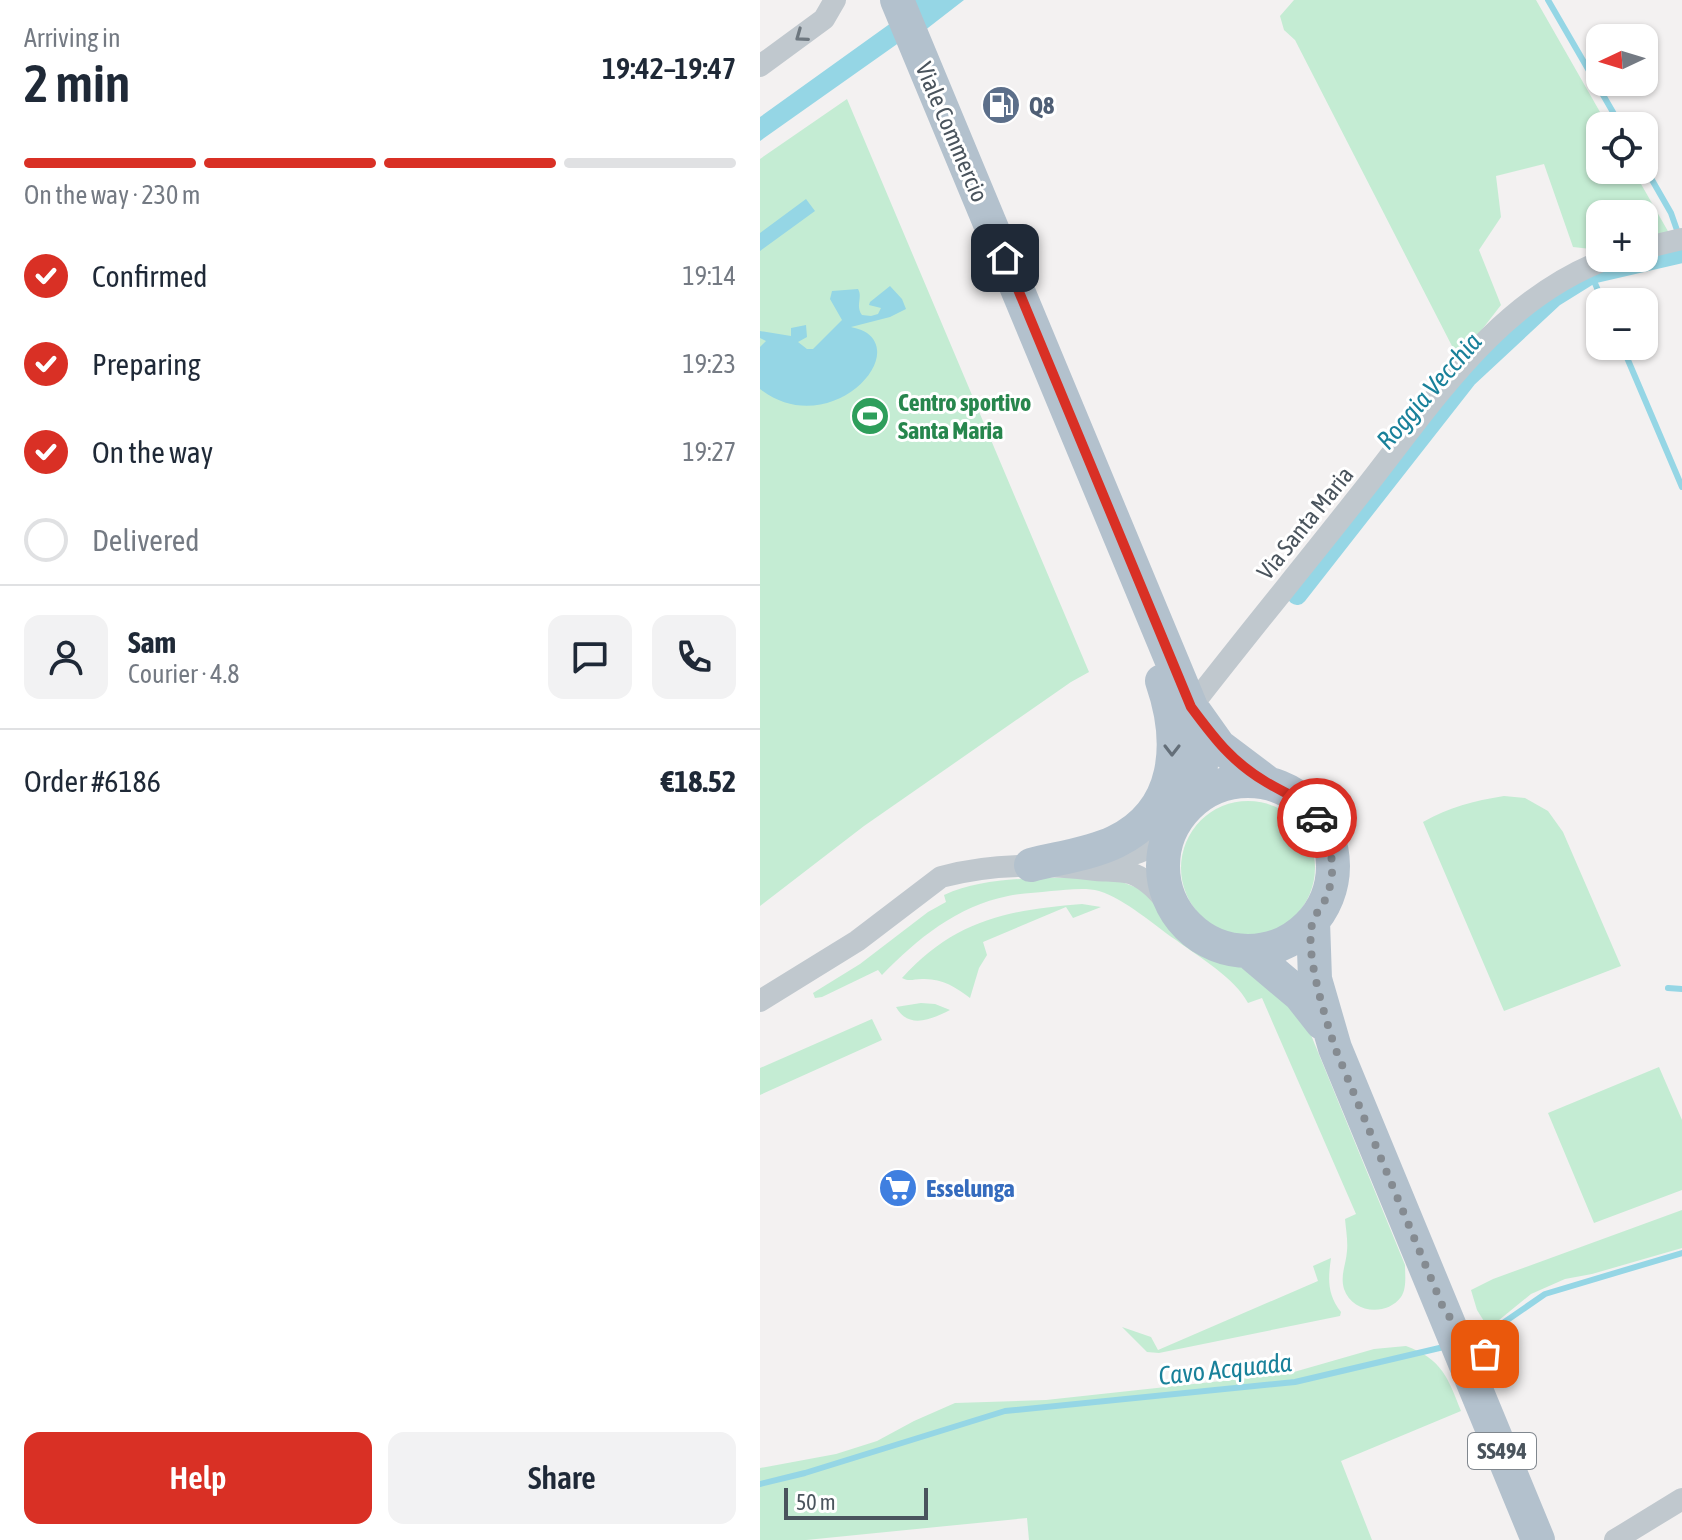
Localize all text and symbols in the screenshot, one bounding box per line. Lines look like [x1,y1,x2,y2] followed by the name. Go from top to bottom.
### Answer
[24,23,121,53] text: Arriving in
[1586,24,1658,96] north arrow
[1586,24,1658,360] map controls
[796,27,810,41] one-way arrow
[602,51,736,85] text: 19:42–19:47
[24,53,130,113] text: 2 min
[910,58,994,206] street label: Viale Commercio
[980,84,1022,126] fuel station icon: Q8
[1029,92,1054,119] place label: Q8
[1586,112,1658,184] button: locate
[24,180,201,210] text: On the way · 230 m
[1586,200,1658,272] button: +
[971,224,1039,292] pin
[983,236,1027,280] icon: home
[24,254,68,298] icon: check
[92,259,207,293] text: Confirmed
[682,261,736,291] text: 19:14
[1586,288,1658,360] button: −
[1370,327,1488,455] water label: Roggia Vecchia
[24,342,68,386] icon: check
[92,347,201,381] text: Preparing
[682,349,736,379] text: 19:23
[898,389,1031,444] place label: Centro sportivo Santa Maria
[849,395,891,437] sports icon: Centro sportivo Santa Maria
[24,430,68,474] icon: check
[92,435,213,469] text: On the way
[682,437,736,467] text: 19:27
[1251,461,1359,585] street label: Via Santa Maria
[92,523,200,557] text: Delivered
[24,615,108,699] button: person
[548,615,632,699] button: chat
[652,615,736,699] button: phone
[128,625,176,659] text: Sam
[128,659,239,689] text: Courier · 4.8
[1163,744,1181,757] one-way arrow
[24,764,161,798] text: Order #6186
[661,764,736,798] text: €18.52
[1277,778,1357,858] courier
[1295,796,1339,840] icon: car
[877,1167,919,1209] supermarket icon: Esselunga
[926,1175,1015,1202] place label: Esselunga
[1451,1320,1519,1388] pin
[1463,1332,1507,1376] icon: bag
[1157,1347,1293,1391] water label: Cavo Acquada
[24,1432,372,1524] button: Help
[388,1432,736,1524] button: Share
[1468,1433,1536,1469] road number: SS494
[784,1484,928,1520] scale bar
[796,1489,836,1515] text: 50 m

